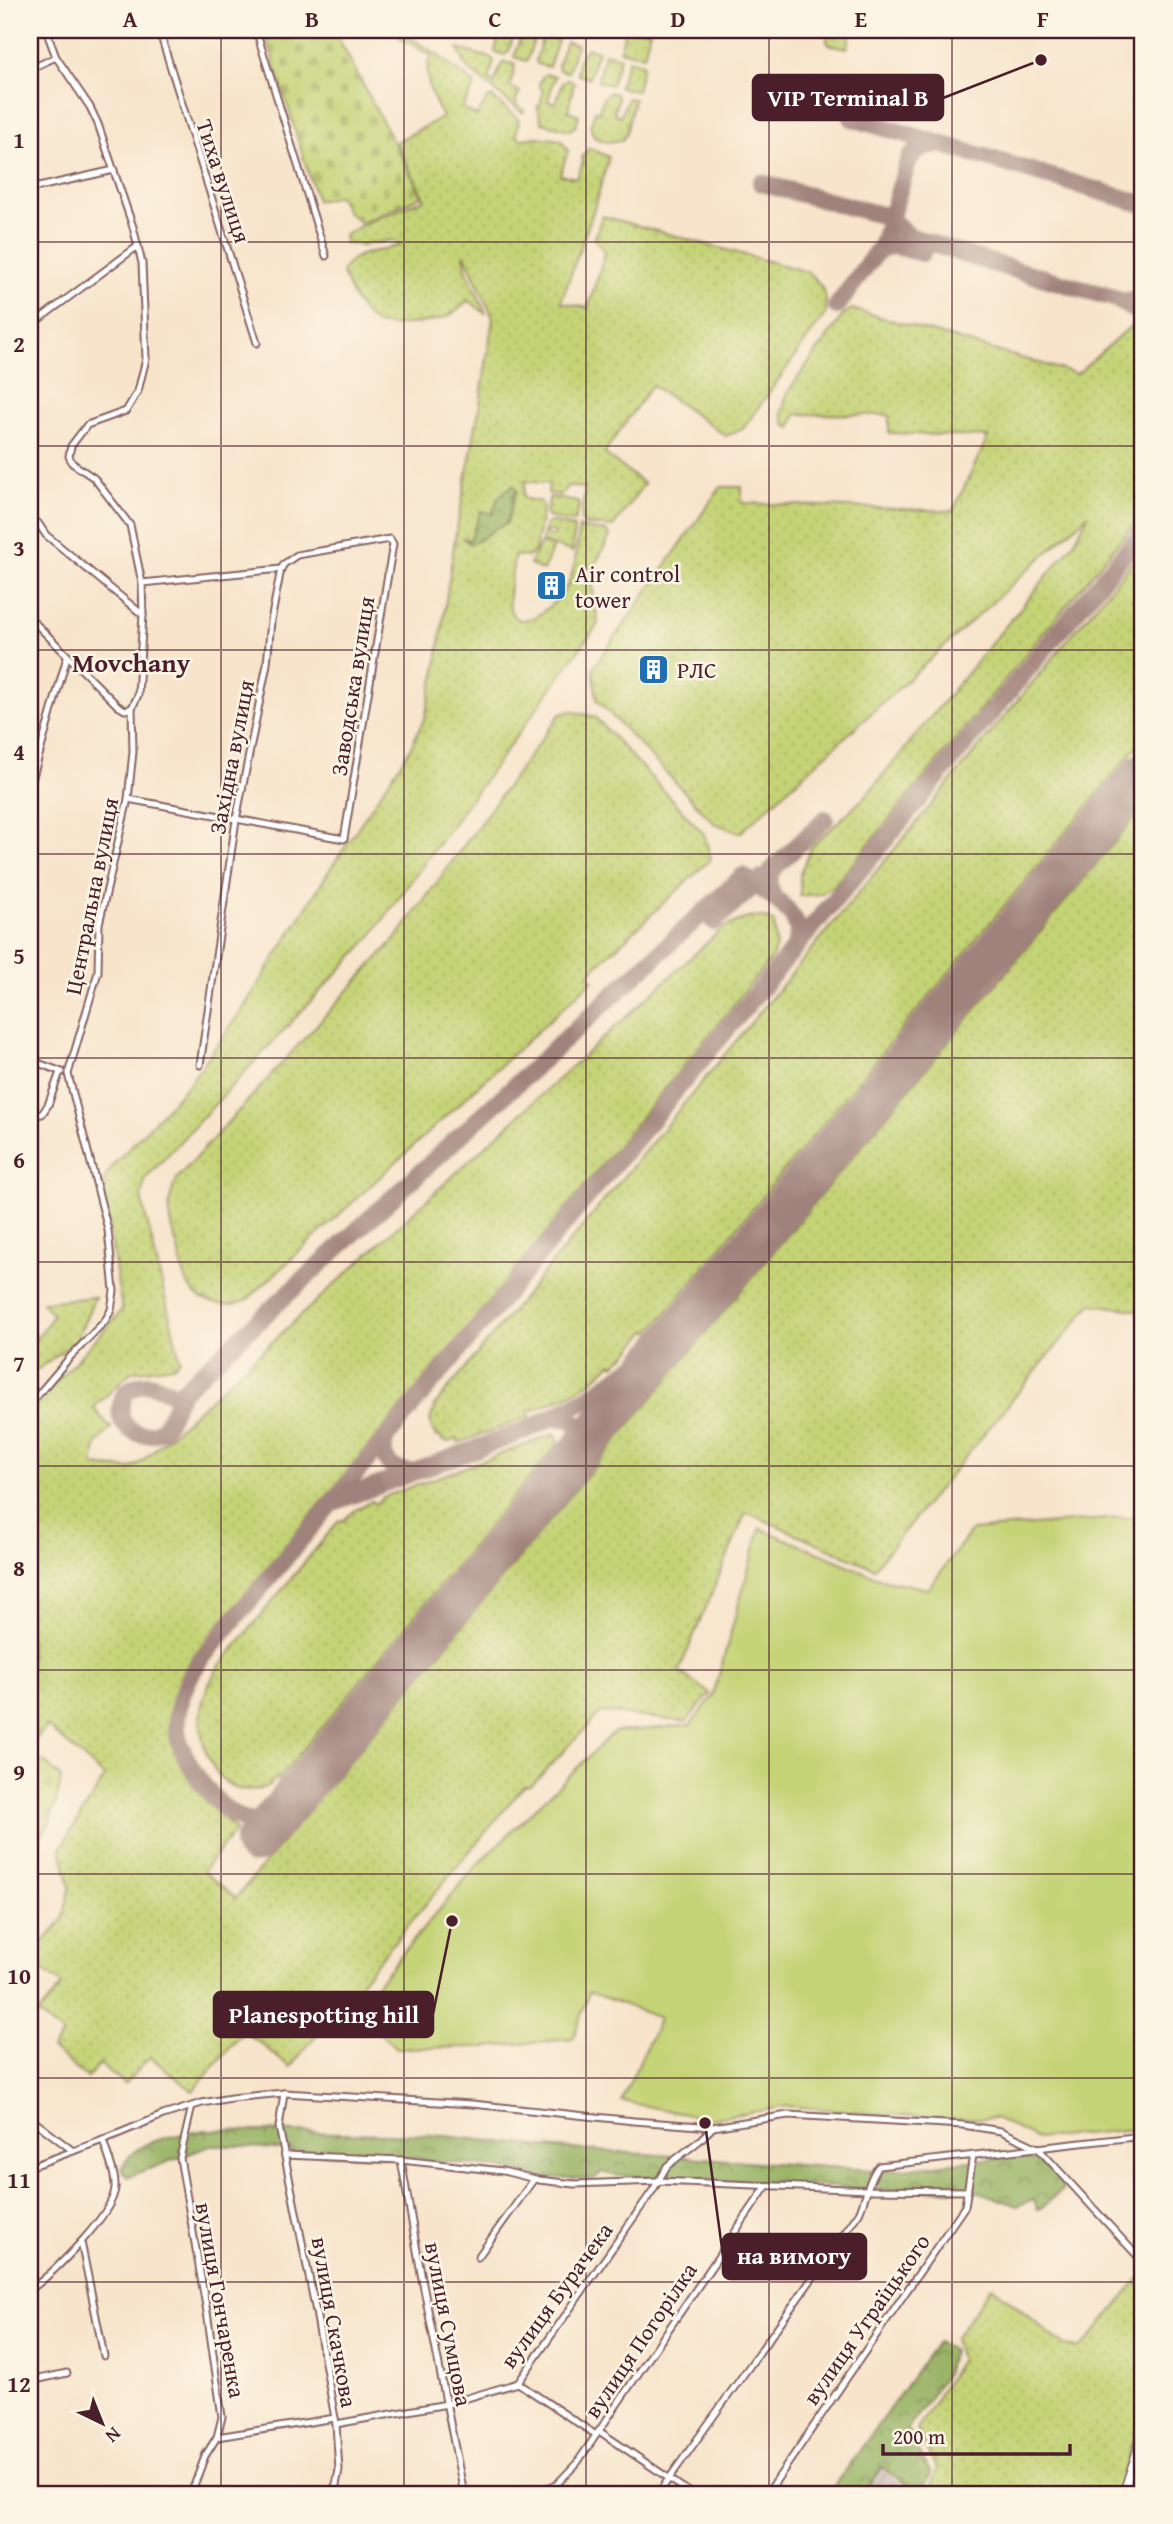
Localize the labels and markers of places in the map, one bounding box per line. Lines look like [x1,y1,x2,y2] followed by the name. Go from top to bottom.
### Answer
[753,75,943,120] callout: VIP Terminal B
[575,557,680,616] place label: Air control tower
[535,569,569,603] building icon: Air control tower
[637,652,671,686] building icon: РЛС
[677,653,716,686] place label: РЛС
[214,1992,433,2037] callout: Planespotting hill
[723,2234,866,2279] callout: на вимогу

